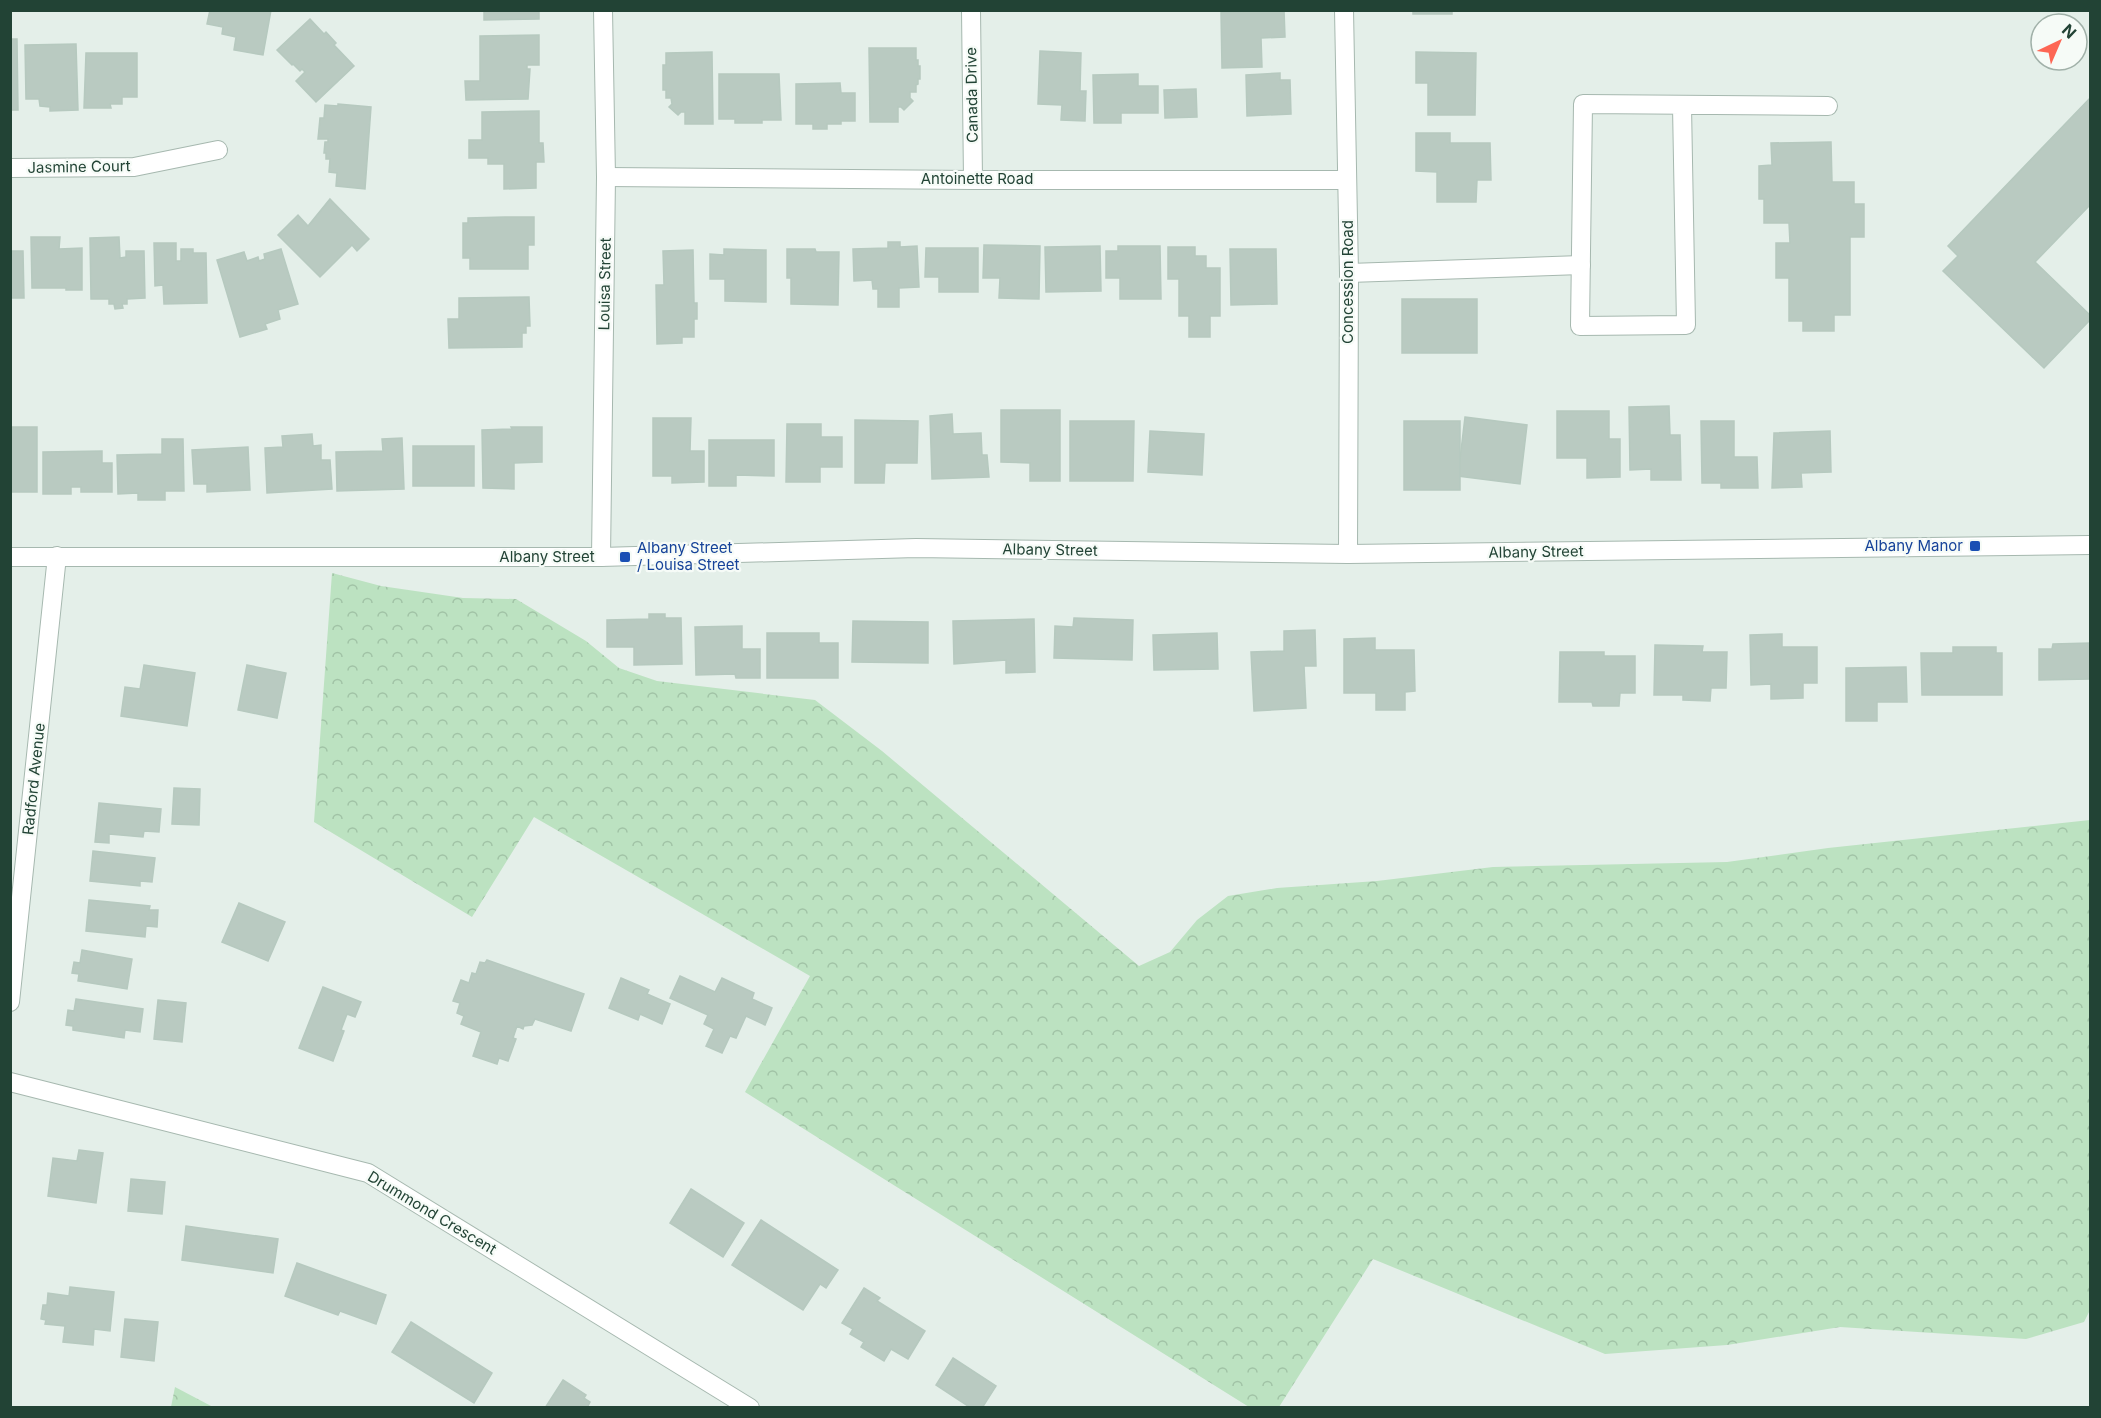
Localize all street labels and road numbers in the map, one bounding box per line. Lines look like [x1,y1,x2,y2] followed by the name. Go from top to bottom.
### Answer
[961,47,982,143] street label: Canada Drive
[27,156,131,177] street label: Jasmine Court
[921,169,1033,188] street label: Antoinette Road
[1338,220,1357,344] street label: Concession Road
[594,237,615,331] street label: Louisa Street
[1002,539,1098,560] street label: Albany Street
[1488,541,1584,562] street label: Albany Street
[499,547,595,566] street label: Albany Street
[18,722,49,836] street label: Radford Avenue
[364,1167,500,1259] street label: Drummond Crescent

